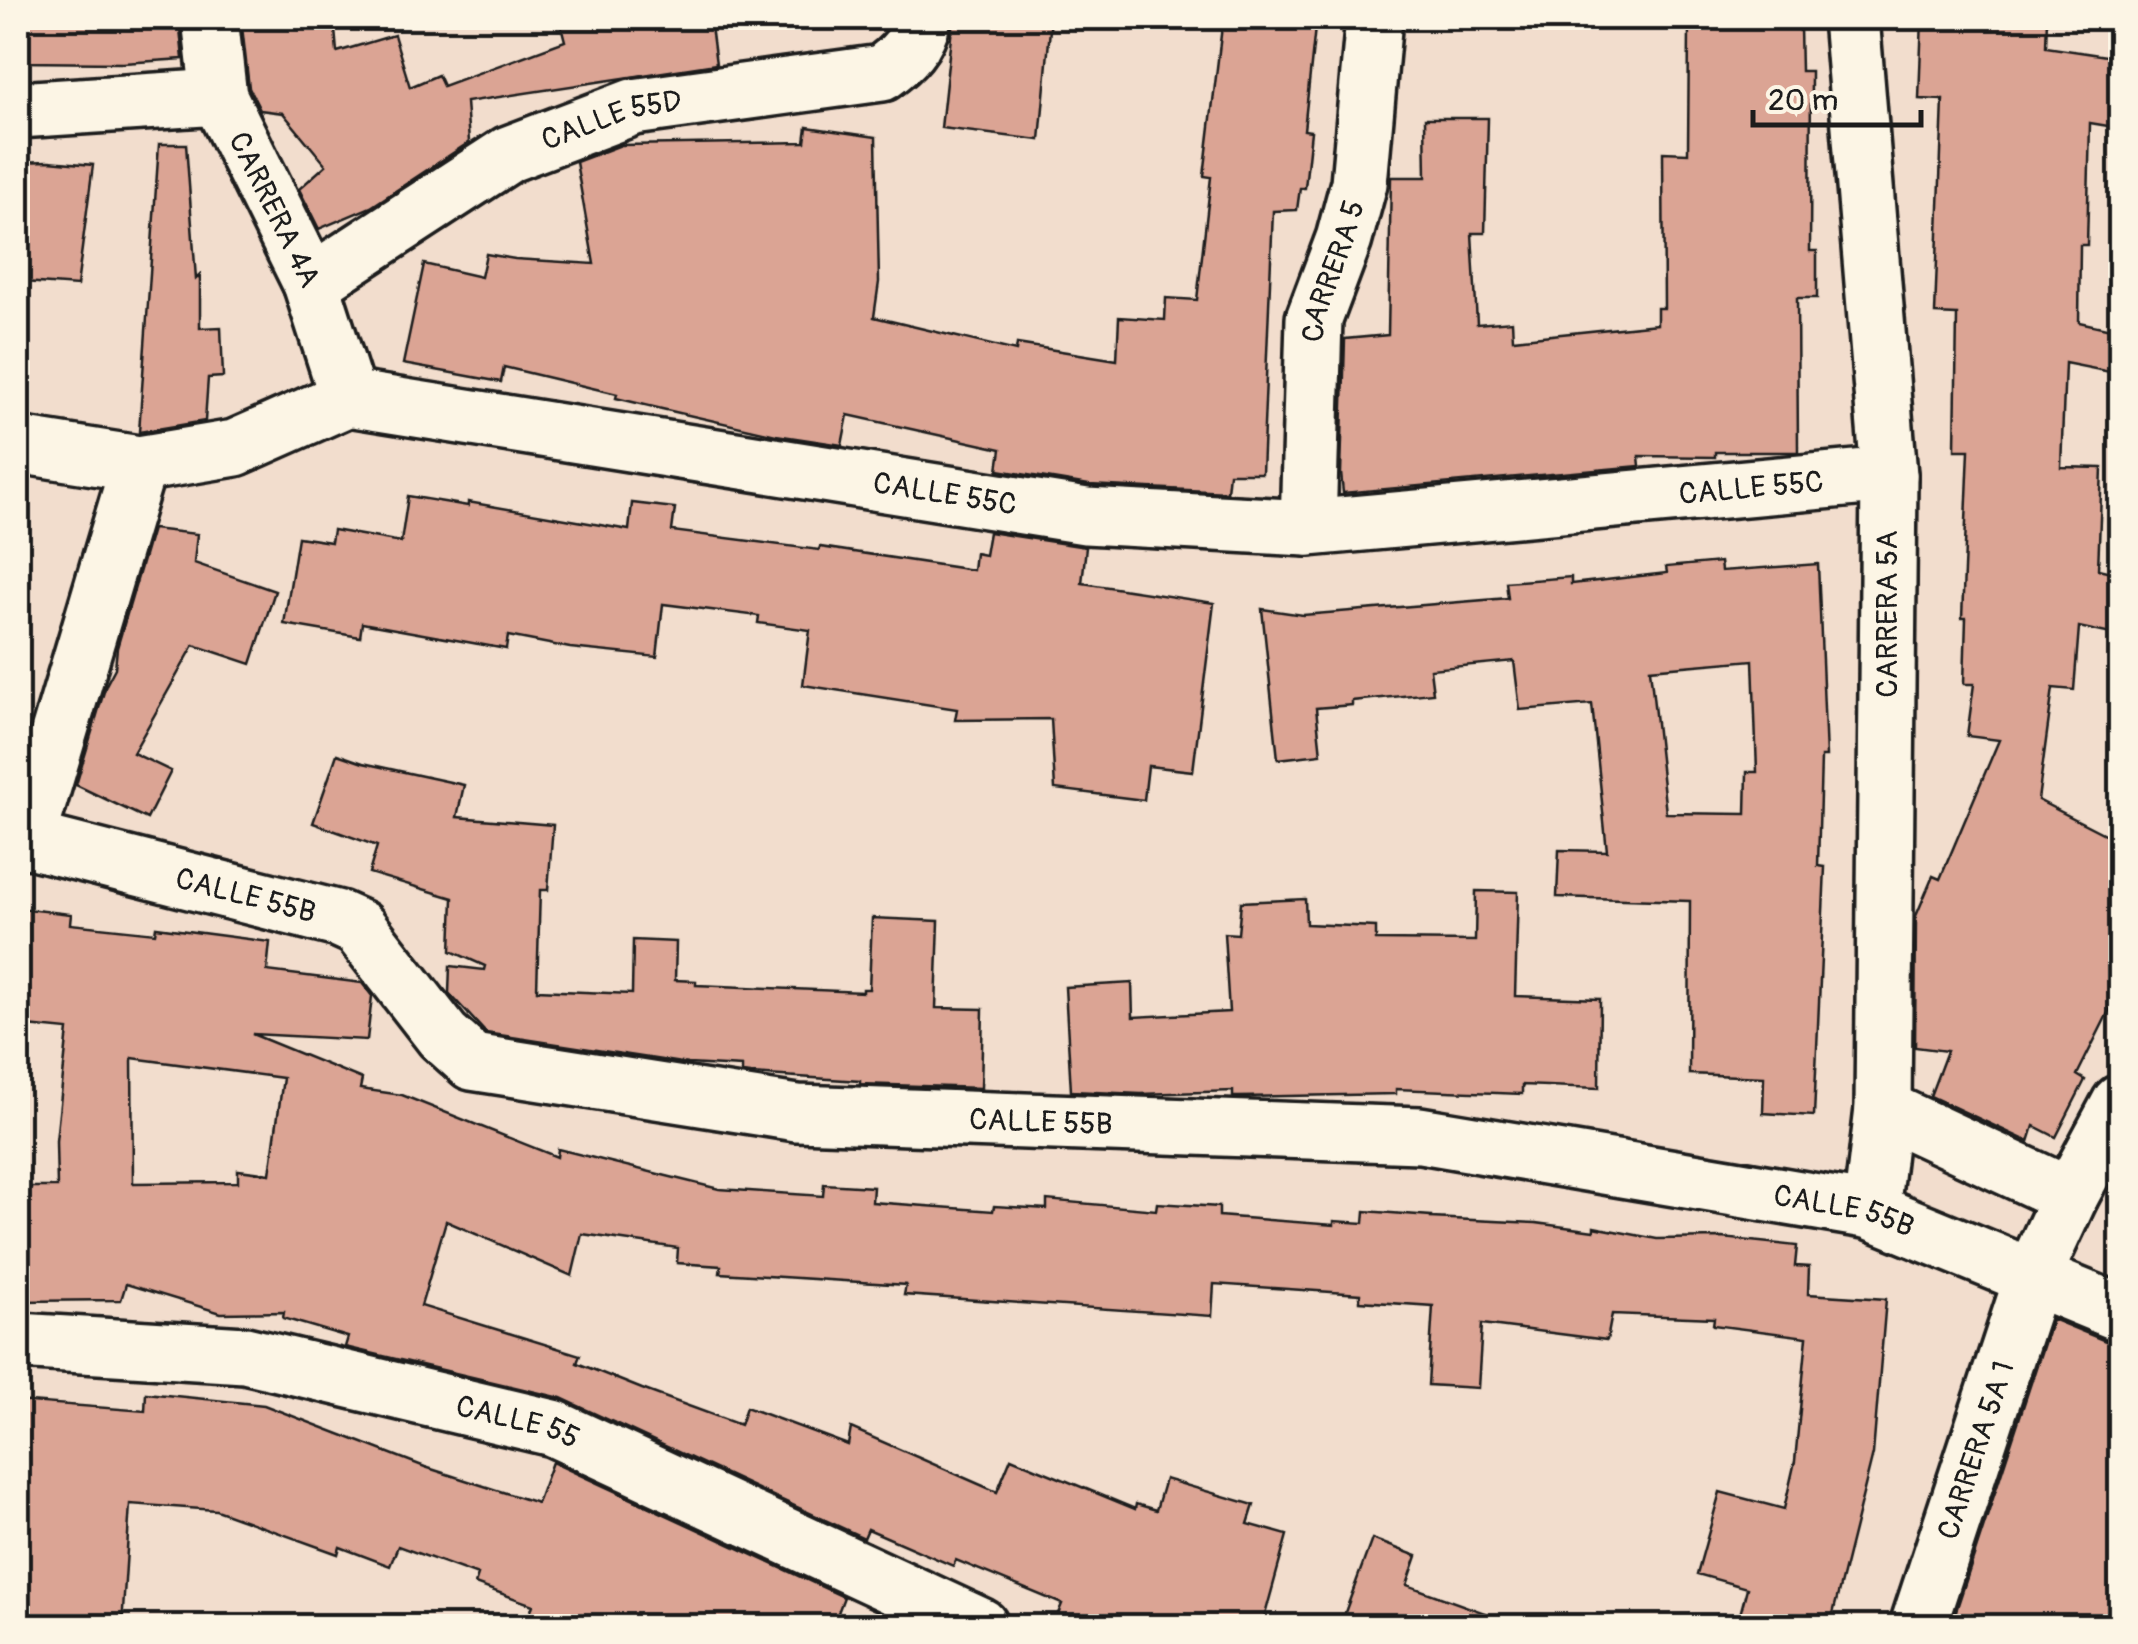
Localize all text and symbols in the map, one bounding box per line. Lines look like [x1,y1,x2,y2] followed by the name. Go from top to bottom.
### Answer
[1753,65,1920,127] scale bar
[1768,82,1838,119] text: 20 m
[536,83,684,159] street label: CALLE 55D
[220,126,328,293] street label: CARRERA 4A
[1295,196,1373,343] street label: CARRERA 5
[1677,463,1825,513] street label: CALLE 55C
[870,464,1019,524] street label: CALLE 55C
[1869,530,1906,698] street label: CARRERA 5A
[171,860,320,931] street label: CALLE 55B
[968,1101,1113,1143] street label: CALLE 55B
[1771,1177,1919,1246] street label: CALLE 55B
[1930,1356,2023,1544] street label: CARRERA 5A 1
[452,1388,585,1457] street label: CALLE 55

